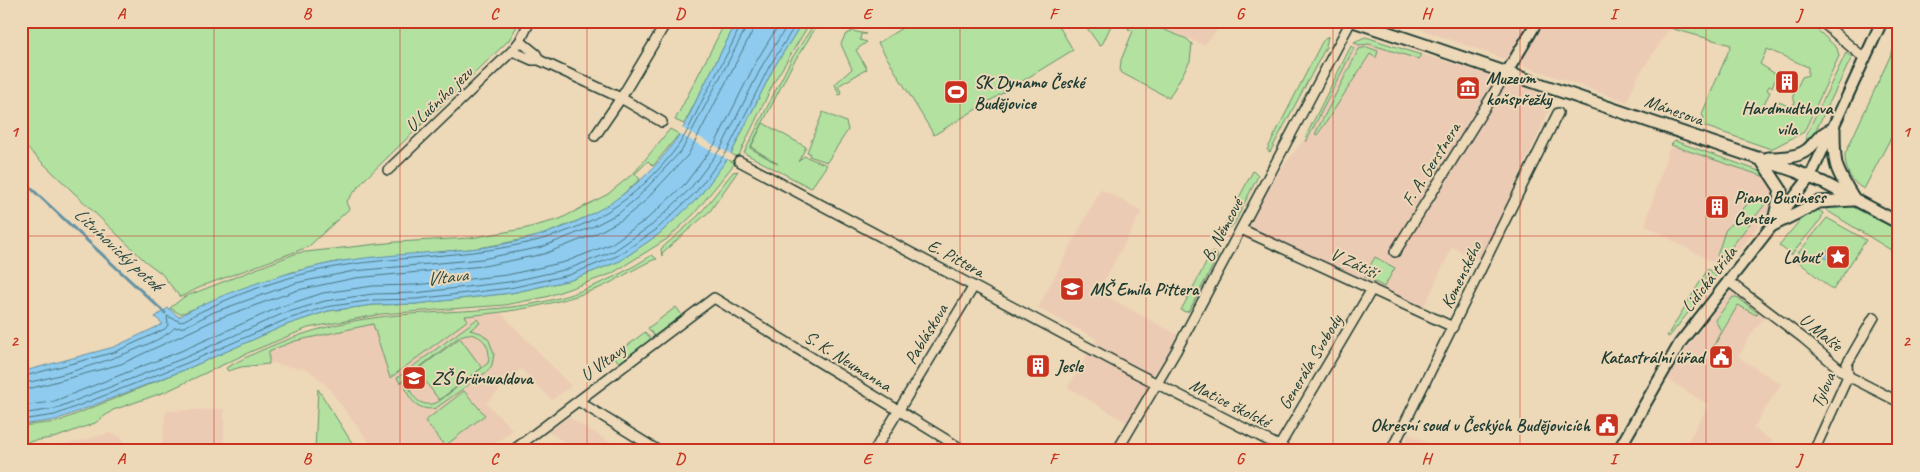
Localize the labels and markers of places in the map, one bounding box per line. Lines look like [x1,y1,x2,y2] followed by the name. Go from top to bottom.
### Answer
[1486,67,1554,110] place label: Muzeum koňspřežky
[1774,69,1800,95] building icon: Hardmudthova vila
[974,71,1087,114] place label: SK Dynamo České Budějovice
[1455,75,1481,101] museum icon: Muzeum koňspřežky
[943,79,969,105] sports icon: SK Dynamo České Budějovice
[1742,97,1834,140] place label: Hardmudthova vila
[1734,186,1827,229] place label: Piano Business Center
[1704,194,1730,220] building icon: Piano Business Center
[1825,244,1851,270] place icon: Labuť
[1783,246,1824,268] place label: Labuť
[1059,276,1085,302] school or university icon: MŠ Emila Pittera
[1090,278,1200,300] place label: MŠ Emila Pittera
[1708,344,1734,370] public building icon: Katastrální úřad
[1600,346,1707,368] place label: Katastrální úřad
[1025,353,1051,379] building icon: Jesle
[1054,355,1085,377] place label: Jesle
[401,365,427,391] school or university icon: ZŠ Grünwaldova
[432,367,534,389] place label: ZŠ Grünwaldova
[1594,412,1620,438] public building icon: Okresní soud v Českých Budějovicích
[1371,414,1591,436] place label: Okresní soud v Českých Budějovicích

